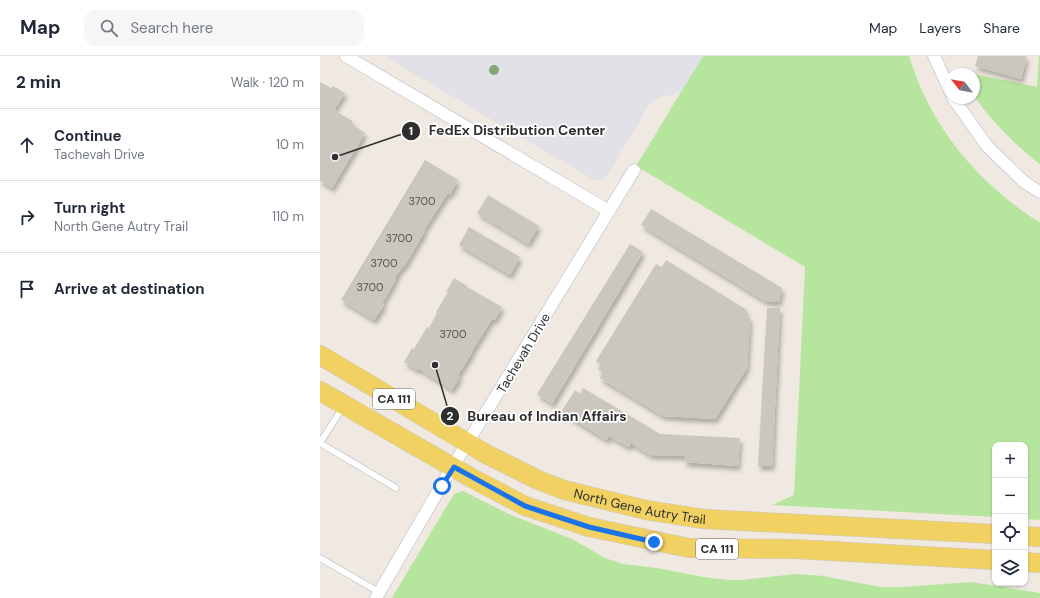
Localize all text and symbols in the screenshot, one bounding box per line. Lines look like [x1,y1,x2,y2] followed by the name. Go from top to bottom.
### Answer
[84,10,364,46] search box
[20,15,60,40] text: Map
[98,17,120,39] icon: search
[130,18,213,38] text: Search here
[869,19,897,37] text: Map
[919,19,961,37] text: Layers
[983,19,1020,37] text: Share
[944,68,980,104] north arrow
[16,71,61,93] text: 2 min
[231,74,304,91] text: Walk · 120 m
[401,118,613,144] callout: FedEx Distribution Center
[429,121,606,139] text: FedEx Distribution Center
[409,123,413,139] text: 1
[54,126,122,146] text: Continue
[16,134,38,156] icon: ahead
[276,136,304,153] text: 10 m
[54,146,145,163] text: Tachevah Drive
[408,194,436,208] house number: 3700
[54,198,125,218] text: Turn right
[16,206,38,228] icon: right
[272,208,304,225] text: 110 m
[54,218,188,235] text: North Gene Autry Trail
[385,231,413,245] house number: 3700
[370,256,398,270] house number: 3700
[16,278,38,300] icon: arrive
[54,279,205,299] text: Arrive at destination
[356,280,384,294] house number: 3700
[493,310,554,397] street label: Tachevah Drive
[439,327,467,341] house number: 3700
[373,389,415,409] road number: CA 111
[440,403,635,429] callout: Bureau of Indian Affairs
[467,407,627,425] text: Bureau of Indian Affairs
[447,408,454,424] text: 2
[992,442,1028,586] map controls
[992,442,1028,478] button: +
[433,477,451,495] route start
[992,478,1028,514] button: −
[572,485,706,528] street label: North Gene Autry Trail
[992,514,1028,550] button: locate
[645,533,663,551] route end
[696,539,738,559] road number: CA 111
[992,550,1028,586] button: layers

